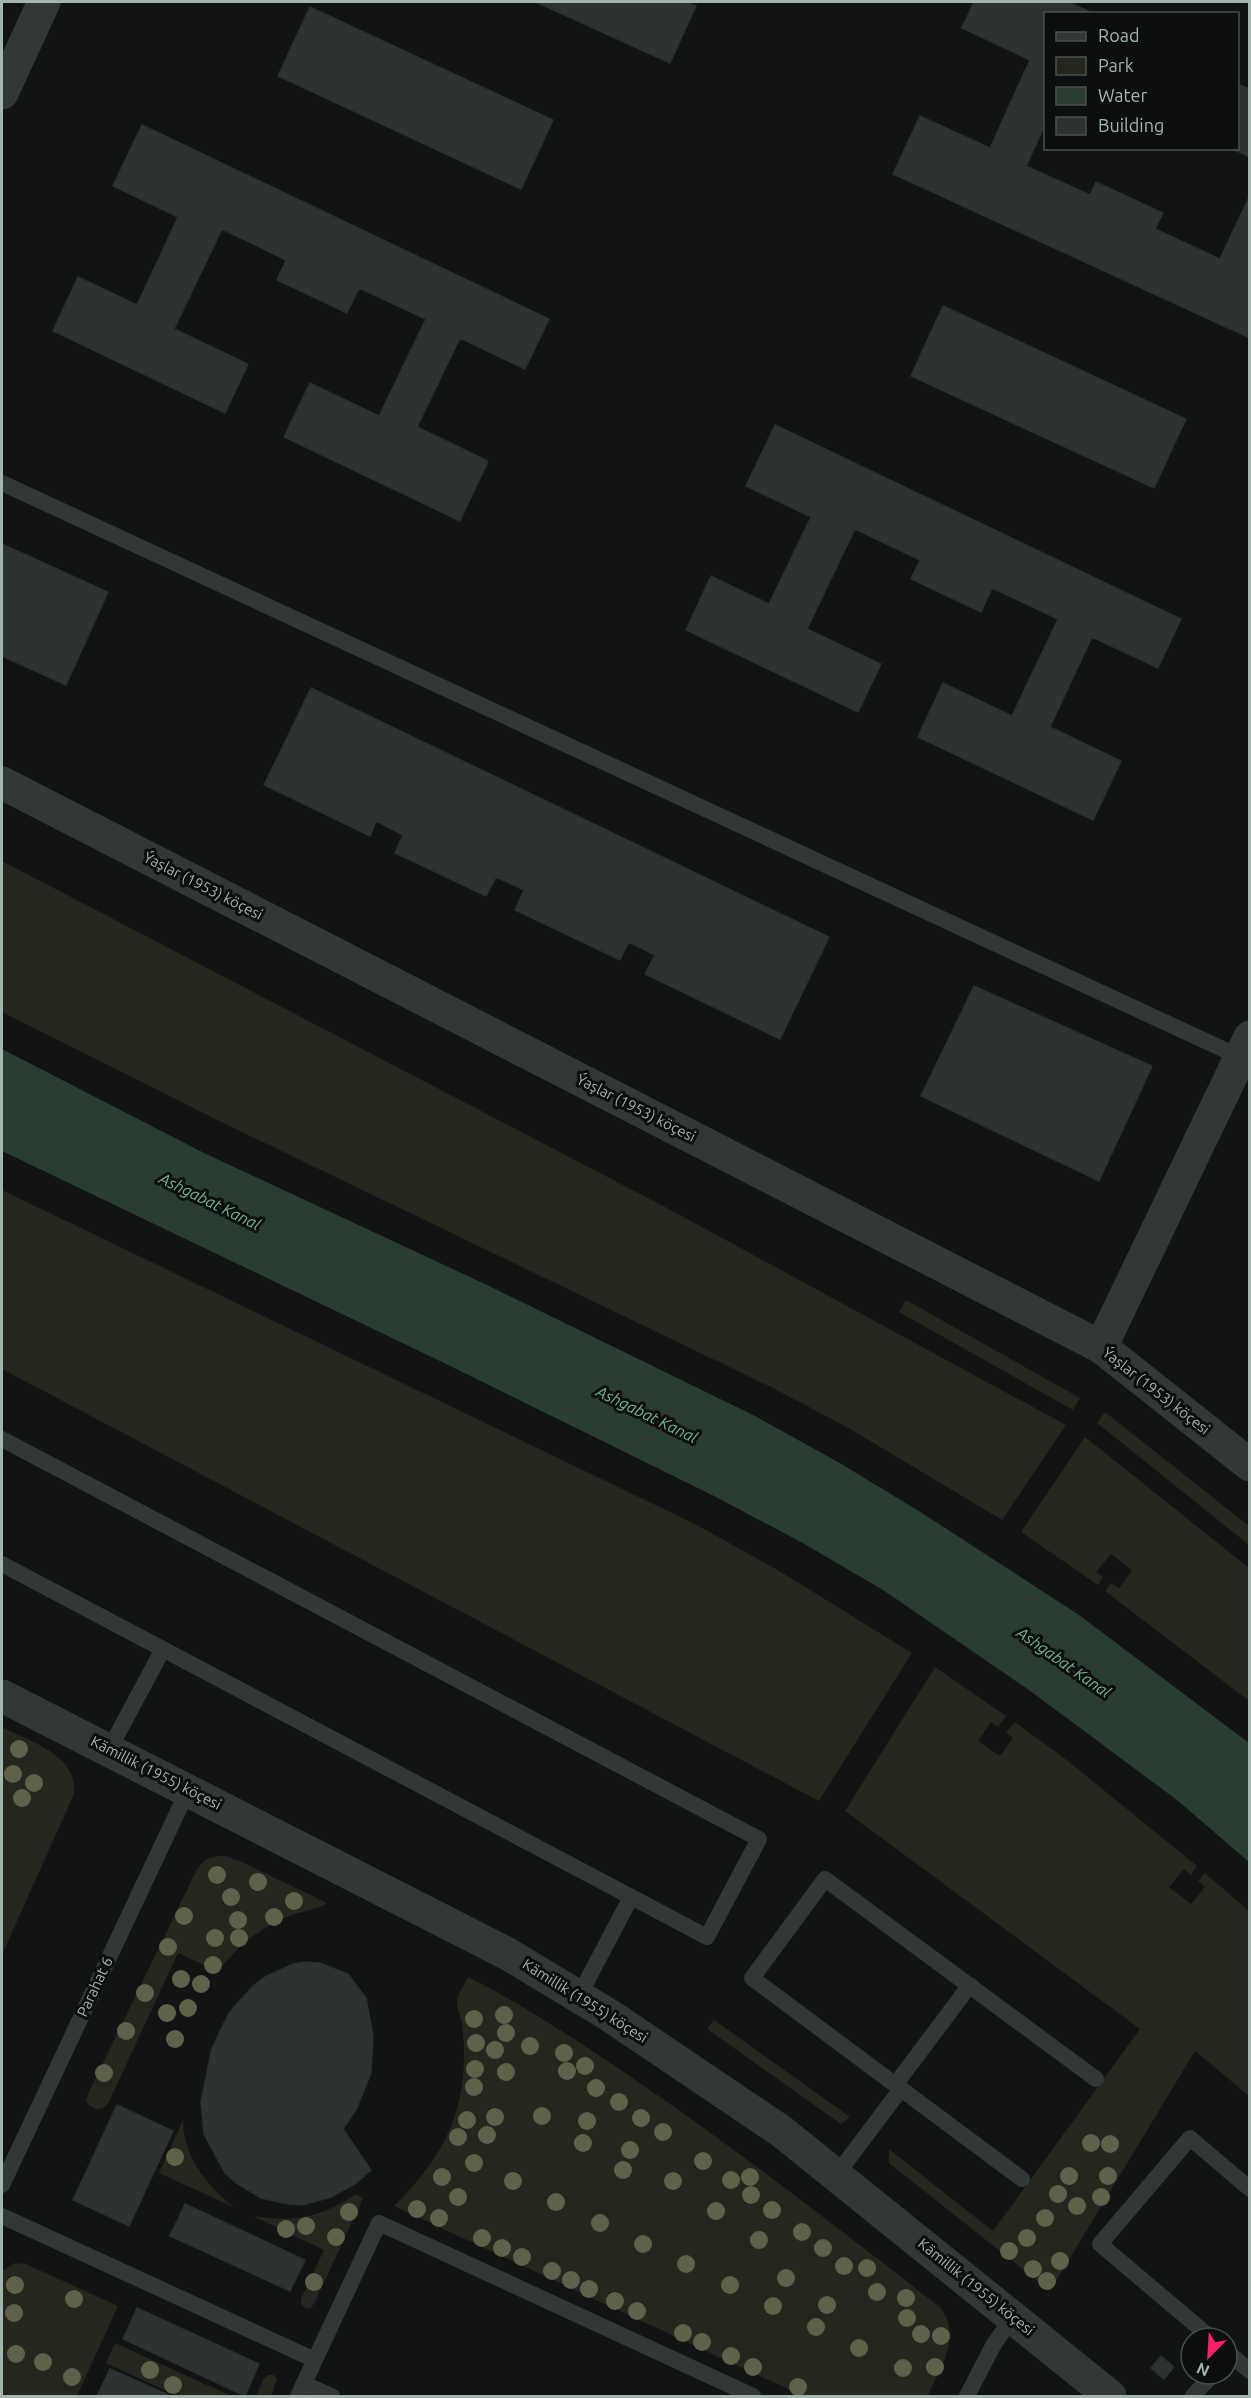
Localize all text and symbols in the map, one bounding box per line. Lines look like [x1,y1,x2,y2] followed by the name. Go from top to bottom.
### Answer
[1044,12,1239,150] legend
[1098,25,1140,45] text: Road
[1098,55,1134,75] text: Park
[1098,85,1148,105] text: Water
[1098,115,1164,135] text: Building
[141,848,266,923] street label: Ýaşlar (1953) köçesi
[574,1070,699,1145] street label: Ýaşlar (1953) köçesi
[155,1168,264,1234] water label: Ashgabat Kanal
[1099,1343,1213,1438] street label: Ýaşlar (1953) köçesi
[592,1381,701,1447] water label: Ashgabat Kanal
[1013,1622,1115,1701] water label: Ashgabat Kanal
[88,1732,224,1813] street label: Kämillik (1955) köçesi
[73,1954,116,2019] street label: Parahat 6
[520,1955,651,2046] street label: Kämillik (1955) köçesi
[915,2235,1038,2339] street label: Kämillik (1955) köçesi
[1179,2326,1239,2386] north arrow
[1194,2359,1212,2380] text: N

